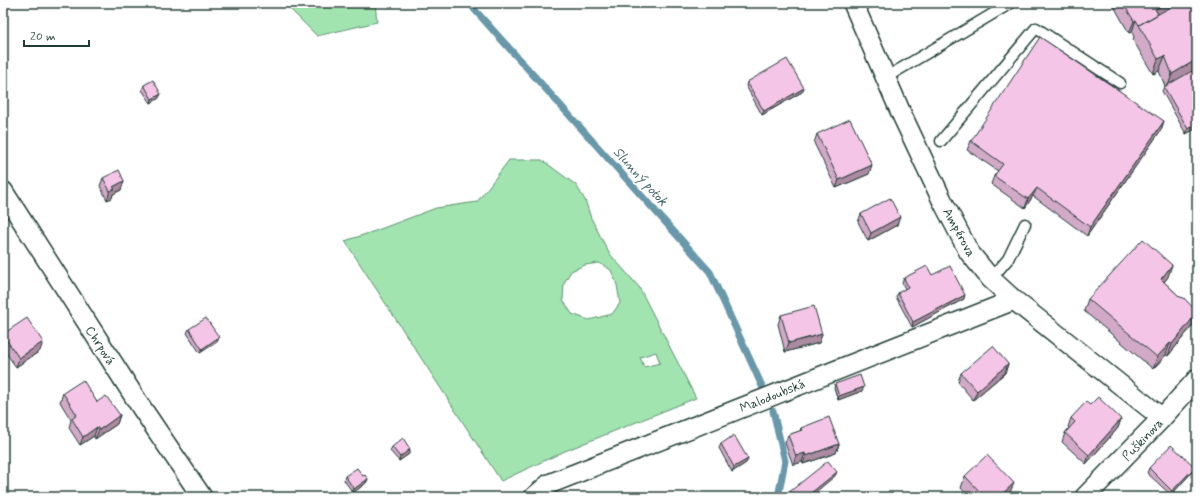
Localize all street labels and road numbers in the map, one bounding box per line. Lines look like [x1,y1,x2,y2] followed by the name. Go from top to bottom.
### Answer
[938,205,979,260] street label: Ampérova
[81,323,119,369] street label: Chrpová
[737,376,808,417] street label: Malodoubská
[1119,415,1168,465] street label: Puškinova

